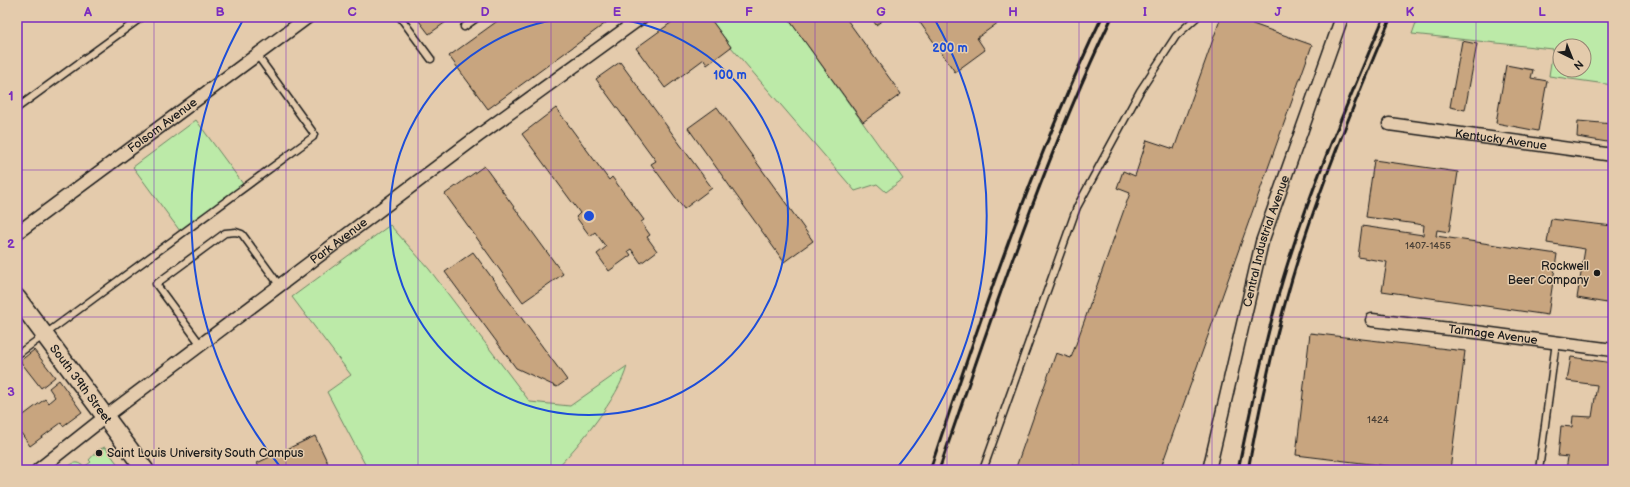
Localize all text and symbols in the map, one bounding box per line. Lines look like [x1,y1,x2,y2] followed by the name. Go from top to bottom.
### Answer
[83,4,92,20] text: A
[215,4,225,20] text: B
[347,4,357,20] text: C
[480,4,490,20] text: D
[613,4,622,20] text: E
[745,4,753,20] text: F
[876,4,886,20] text: G
[1008,4,1018,20] text: H
[1143,4,1147,20] text: I
[1274,4,1282,20] text: J
[1406,4,1415,20] text: K
[1538,4,1546,20] text: L
[1552,38,1592,78] north arrow
[932,41,968,56] text: 200 m
[1571,57,1586,73] text: N
[713,68,747,83] text: 100 m
[8,88,14,104] text: 1
[125,95,200,156] street label: Folsom Avenue
[1454,126,1548,154] street label: Kentucky Avenue
[1240,173,1293,309] street label: Central Industrial Avenue
[582,209,596,223] centre of rings
[307,215,371,268] street label: Park Avenue
[7,236,15,252] text: 2
[1405,240,1451,252] house number: 1407-1455
[1508,259,1590,288] place label: Rockwell Beer Company
[1592,268,1602,278] marker: Rockwell Beer Company
[1448,322,1539,348] street label: Talmage Avenue
[46,342,115,427] street label: South 39th Street
[7,384,15,400] text: 3
[1367,414,1389,426] house number: 1424
[107,446,304,461] place label: Saint Louis University South Campus
[94,448,104,458] marker: Saint Louis University South Campus

